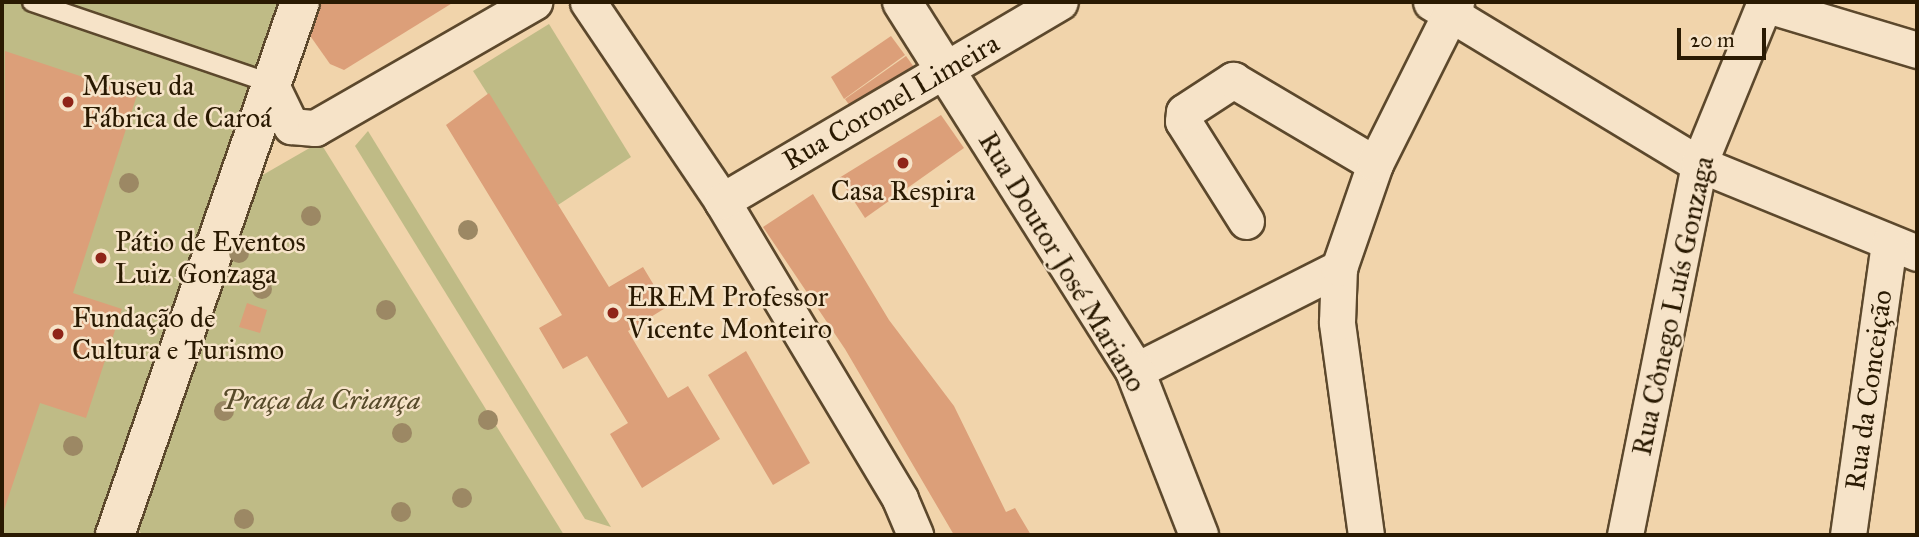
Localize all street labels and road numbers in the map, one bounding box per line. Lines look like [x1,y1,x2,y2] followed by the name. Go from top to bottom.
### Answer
[777,26,1005,178] street label: Rua Coronel Limeira
[971,126,1153,398] street label: Rua Doutor José Mariano
[1625,153,1721,459] street label: Rua Cônego Luís Gonzaga
[1838,288,1900,492] street label: Rua da Conceição

